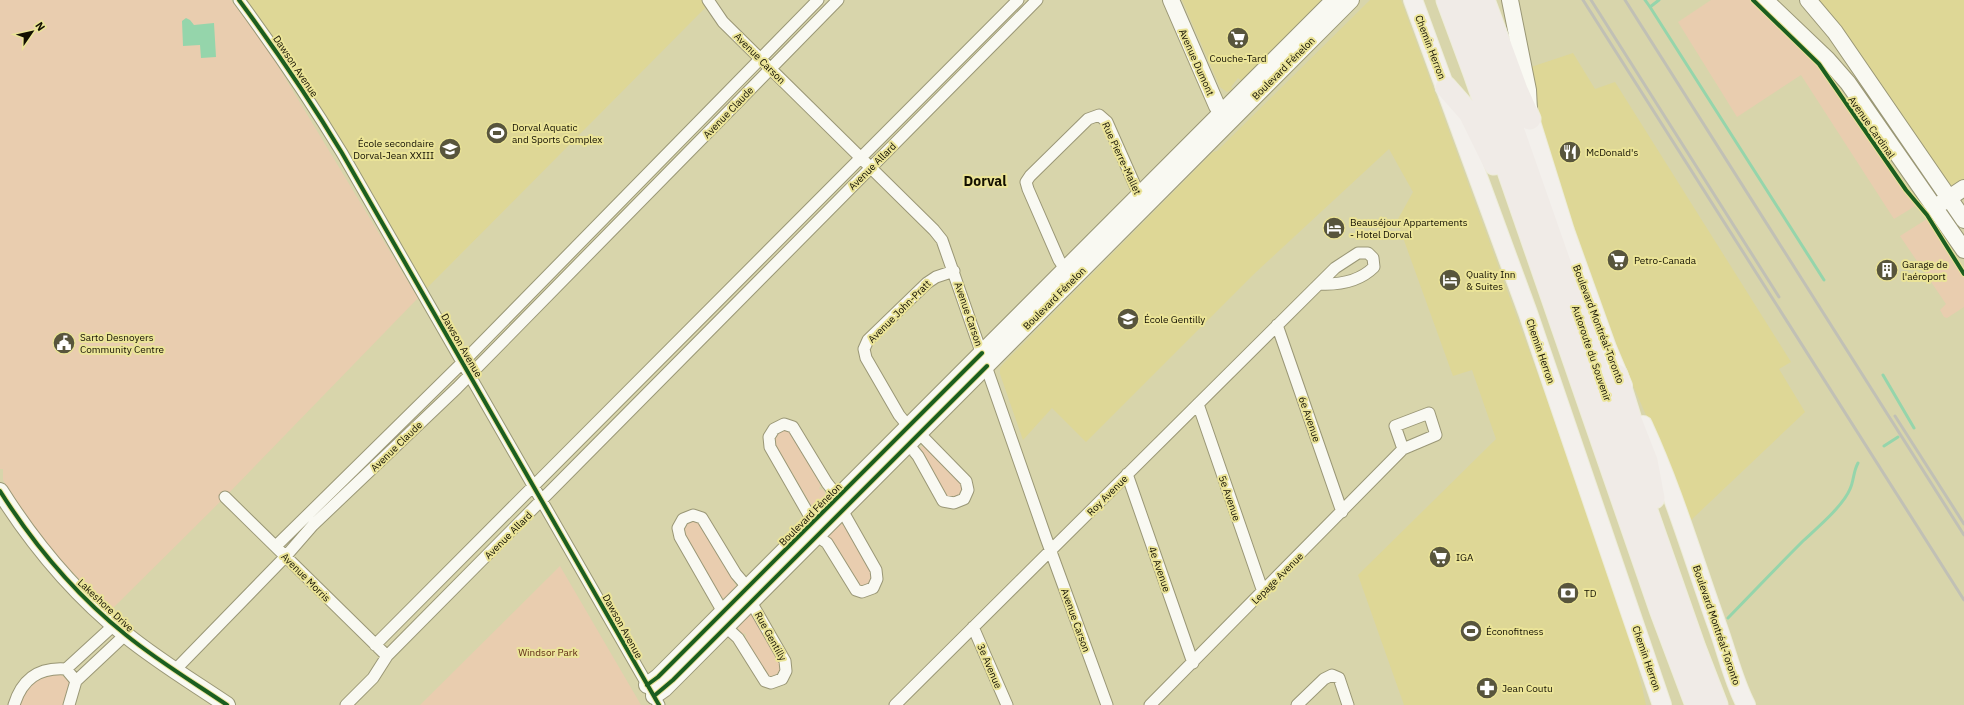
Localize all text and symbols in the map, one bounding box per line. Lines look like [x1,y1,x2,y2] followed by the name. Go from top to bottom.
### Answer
[12,12,52,52] north arrow
[1412,13,1449,81] street label: Chemin Herron
[32,19,48,34] text: N
[1225,25,1251,51] supermarket icon: Couche-Tard
[1176,27,1217,98] street label: Avenue Dumont
[731,30,788,87] street label: Avenue Carson
[270,33,321,100] street label: Dawson Avenue
[1249,34,1318,103] street label: Boulevard Fénelon
[1209,52,1267,65] place label: Couche-Tard
[700,83,757,141] street label: Avenue Claude
[1845,94,1898,161] street label: Avenue Cardinal
[484,120,510,146] sports icon: Dorval Aquatic and Sports Complex
[1099,120,1144,197] street label: Rue Pierre-Mallet
[512,121,602,146] place label: Dorval Aquatic and Sports Complex
[437,136,463,162] school or university icon: École secondaire Dorval-Jean XXIII
[353,137,435,162] place label: École secondaire Dorval-Jean XXIII
[1557,139,1583,165] restaurant icon: McDonald's
[846,140,899,193] street label: Avenue Allard
[1586,146,1638,159] place label: McDonald's
[963,172,1007,190] district label: Dorval
[1321,215,1347,241] hotel icon: Beauséjour Appartements - Hotel Dorval
[1350,216,1468,241] place label: Beauséjour Appartements - Hotel Dorval
[1605,247,1631,273] supermarket icon: Petro-Canada
[1634,254,1697,267] place label: Petro-Canada
[1874,257,1900,283] building icon: Garage de l'aéroport
[1902,258,1948,283] place label: Garage de l'aéroport
[1570,263,1627,386] street label: Boulevard Montréal-Toronto
[1020,264,1089,333] street label: Boulevard Fénelon
[1437,267,1463,293] hotel icon: Quality Inn & Suites
[1466,268,1516,293] place label: Quality Inn & Suites
[865,277,934,346] street label: Avenue John-Pratt
[951,280,986,348] street label: Avenue Carson
[1569,304,1614,403] street label: Autoroute du Souvenir
[1115,306,1141,332] school or university icon: École Gentilly
[438,311,485,380] street label: Dawson Avenue
[1144,313,1205,326] place label: École Gentilly
[1523,317,1558,385] street label: Chemin Herron
[51,330,77,356] public building icon: Sarto Desnoyers Community Centre
[80,331,164,356] place label: Sarto Desnoyers Community Centre
[1296,395,1324,444] street label: 6e Avenue
[368,418,425,474] street label: Avenue Claude
[1084,472,1131,519] street label: Roy Avenue
[1216,474,1244,523] street label: 5e Avenue
[776,480,845,549] street label: Boulevard Fénelon
[482,509,535,562] street label: Avenue Allard
[1427,544,1453,570] supermarket icon: IGA
[1146,545,1174,594] street label: 4e Avenue
[1249,549,1306,607] street label: Lepage Avenue
[278,550,333,605] street label: Avenue Morris
[1456,551,1474,564] place label: IGA
[1690,563,1743,687] street label: Boulevard Montréal-Toronto
[75,576,137,635] street label: Lakeshore Drive
[1555,580,1581,606] bank icon: TD
[1058,586,1093,654] street label: Avenue Carson
[1584,587,1597,600] place label: TD
[600,592,646,661] street label: Dawson Avenue
[752,609,789,663] street label: Rue Gentilly
[1458,618,1484,644] sports icon: Éconofitness
[1629,624,1664,692] street label: Chemin Herron
[1486,625,1544,638] place label: Éconofitness
[974,642,1005,691] street label: 3e Avenue
[518,646,579,659] park label: Windsor Park
[1474,675,1500,701] pharmacy icon: Jean Coutu
[1502,682,1553,695] place label: Jean Coutu

